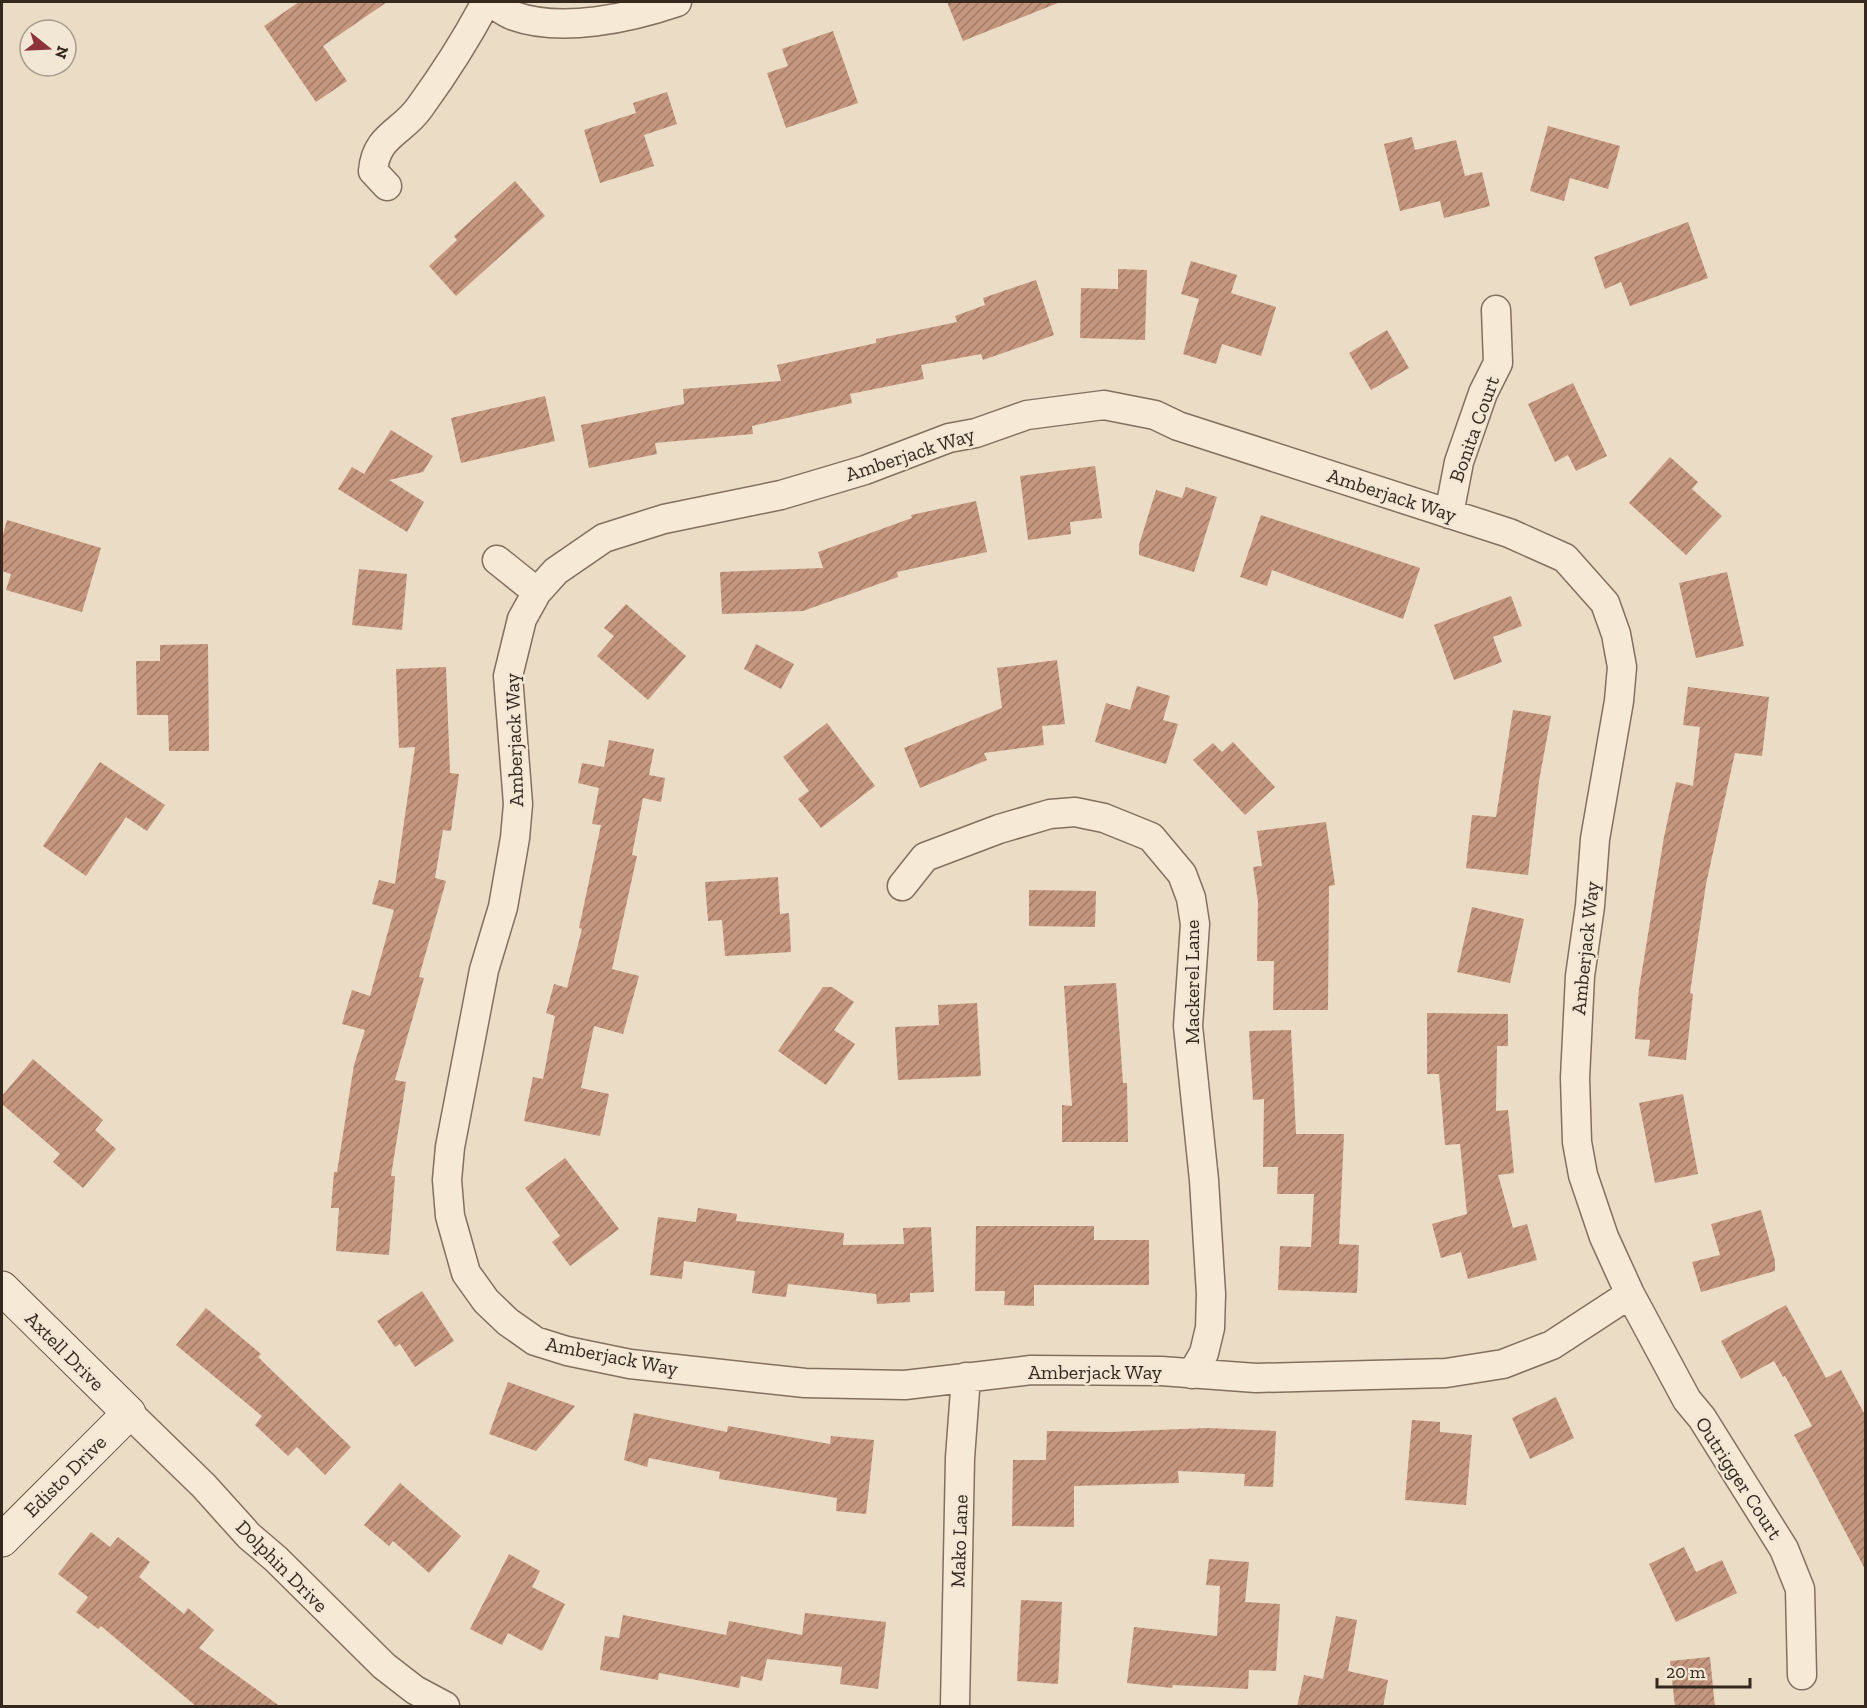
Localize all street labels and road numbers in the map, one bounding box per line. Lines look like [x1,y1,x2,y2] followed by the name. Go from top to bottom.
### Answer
[1444,372,1504,485] street label: Bonita Court
[842,422,978,486] street label: Amberjack Way
[1324,463,1460,527] street label: Amberjack Way
[500,672,528,807] street label: Amberjack Way
[1566,879,1604,1016] street label: Amberjack Way
[1180,920,1204,1044] street label: Mackerel Lane
[20,1306,110,1396] street label: Axtell Drive
[544,1331,681,1381] street label: Amberjack Way
[1028,1360,1163,1384] street label: Amberjack Way
[1690,1412,1788,1544] street label: Outrigger Court
[19,1430,111,1522] street label: Edisto Drive
[945,1494,973,1588] street label: Mako Lane
[231,1515,333,1617] street label: Dolphin Drive

